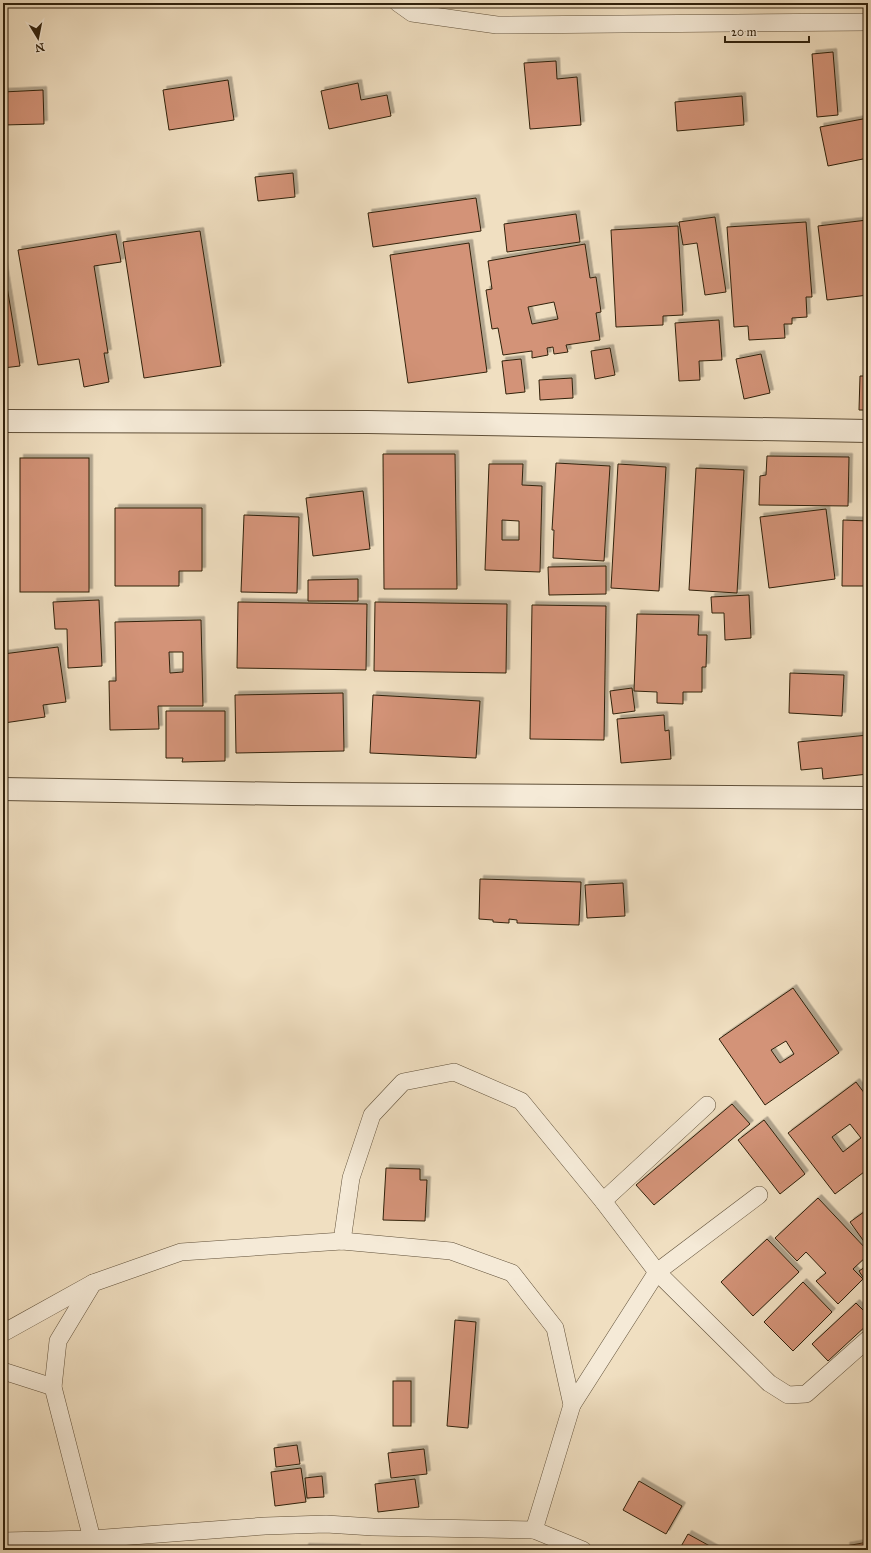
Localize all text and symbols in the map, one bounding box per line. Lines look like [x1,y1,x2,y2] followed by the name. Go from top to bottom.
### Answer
[18,18,58,58] north arrow
[725,18,809,44] scale bar
[731,25,757,39] text: 20 m
[33,40,45,55] text: N

